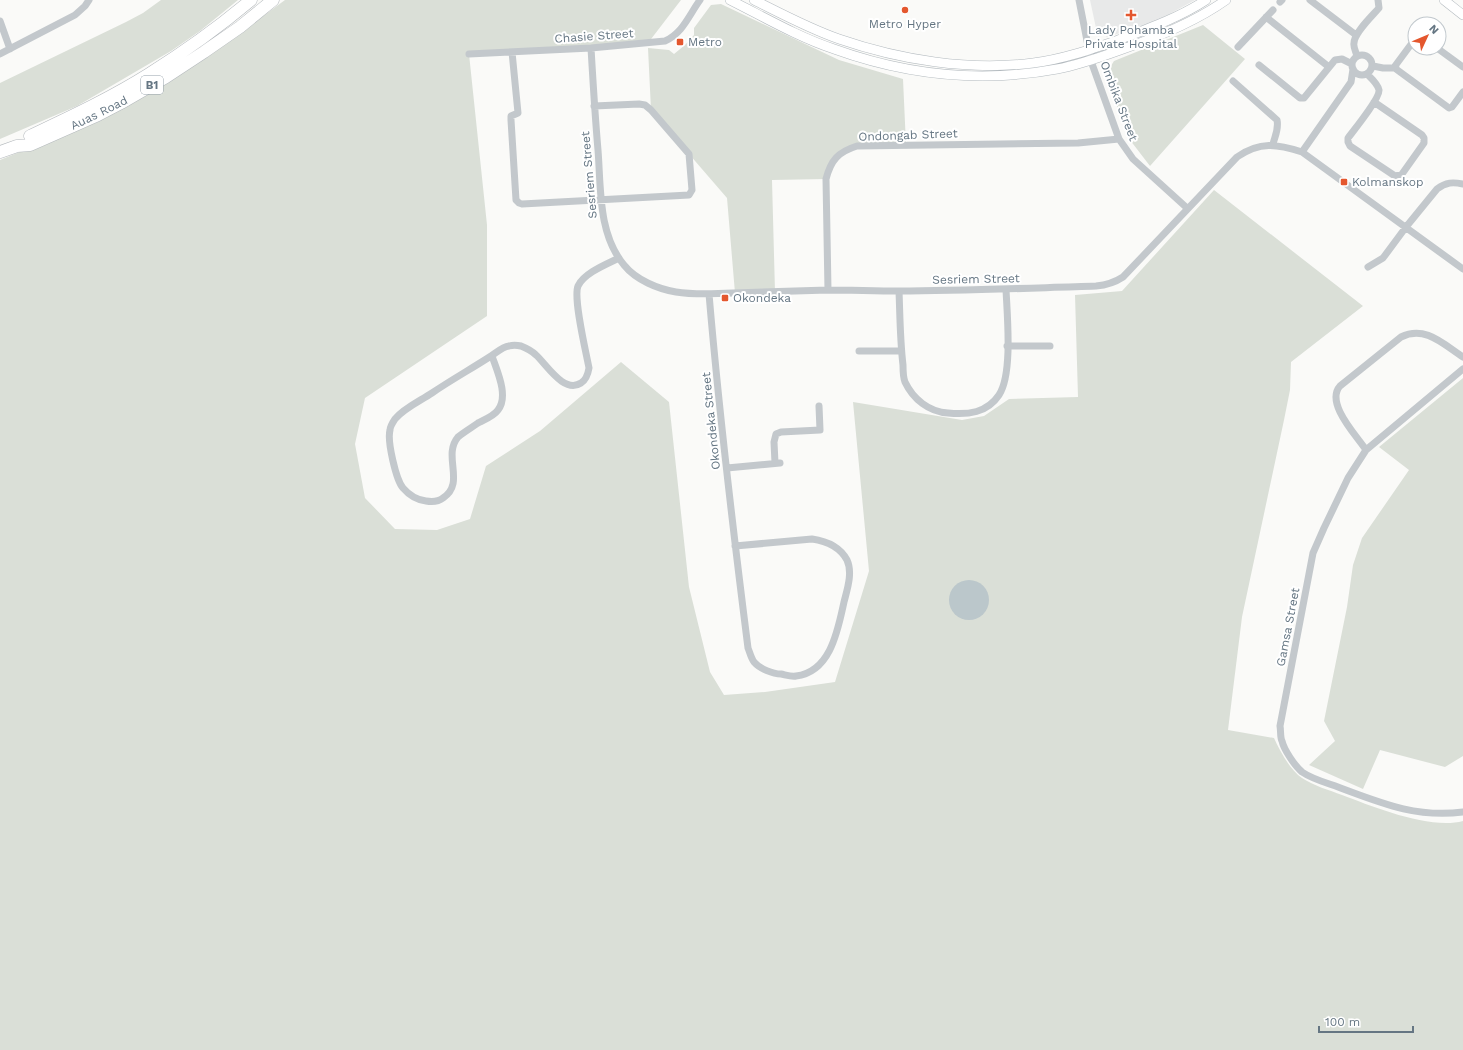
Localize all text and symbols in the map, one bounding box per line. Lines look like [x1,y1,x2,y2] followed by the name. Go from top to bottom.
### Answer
[900,5,910,15] marker: Metro Hyper
[1125,9,1137,21] marker: Lady Pohamba Private Hospital
[1407,16,1447,56] north arrow
[869,17,941,31] place label: Metro Hyper
[1426,22,1441,37] text: N
[1085,23,1178,51] place label: Lady Pohamba Private Hospital
[554,26,634,46] street label: Chasie Street
[688,35,722,49] place label: Metro
[675,37,685,47] marker: Metro
[1097,59,1141,143] street label: Ombika Street
[141,76,163,94] road number: B1
[68,93,130,133] street label: Auas Road
[858,126,958,144] street label: Ondongab Street
[578,131,600,219] street label: Sesriem Street
[1352,175,1424,189] place label: Kolmanskop
[1339,177,1349,187] marker: Kolmanskop
[932,271,1020,287] street label: Sesriem Street
[733,291,791,305] place label: Okondeka
[720,293,730,303] marker: Okondeka
[699,372,723,470] street label: Okondeka Street
[1273,586,1303,668] street label: Gamsa Street
[1319,1008,1413,1034] scale bar
[1325,1015,1360,1029] text: 100 m

